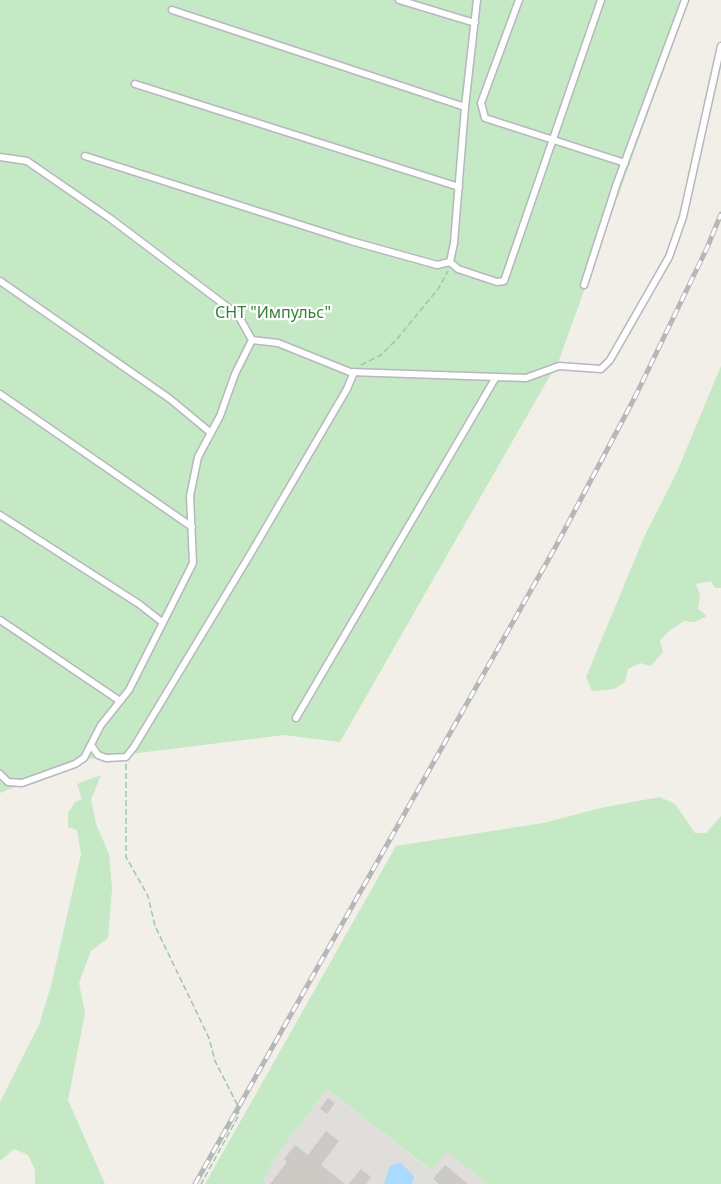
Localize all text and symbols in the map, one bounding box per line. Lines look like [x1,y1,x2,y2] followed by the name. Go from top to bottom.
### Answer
[215,303,331,323] park label: СНТ "Импульс"

